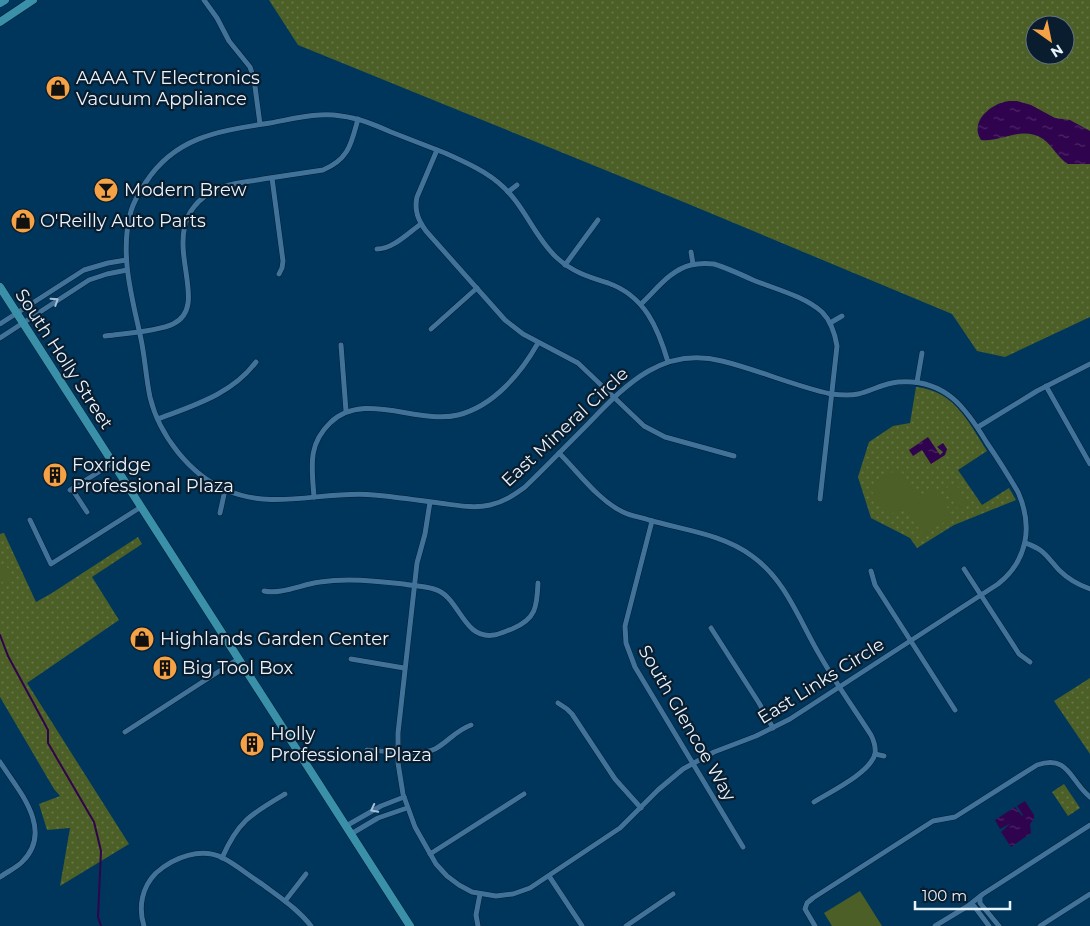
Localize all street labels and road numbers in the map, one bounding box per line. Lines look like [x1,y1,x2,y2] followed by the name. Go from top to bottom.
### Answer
[10,285,118,433] street label: South Holly Street
[497,362,633,491] street label: East Mineral Circle
[754,633,889,729] street label: East Links Circle
[633,641,741,805] street label: South Glencoe Way

